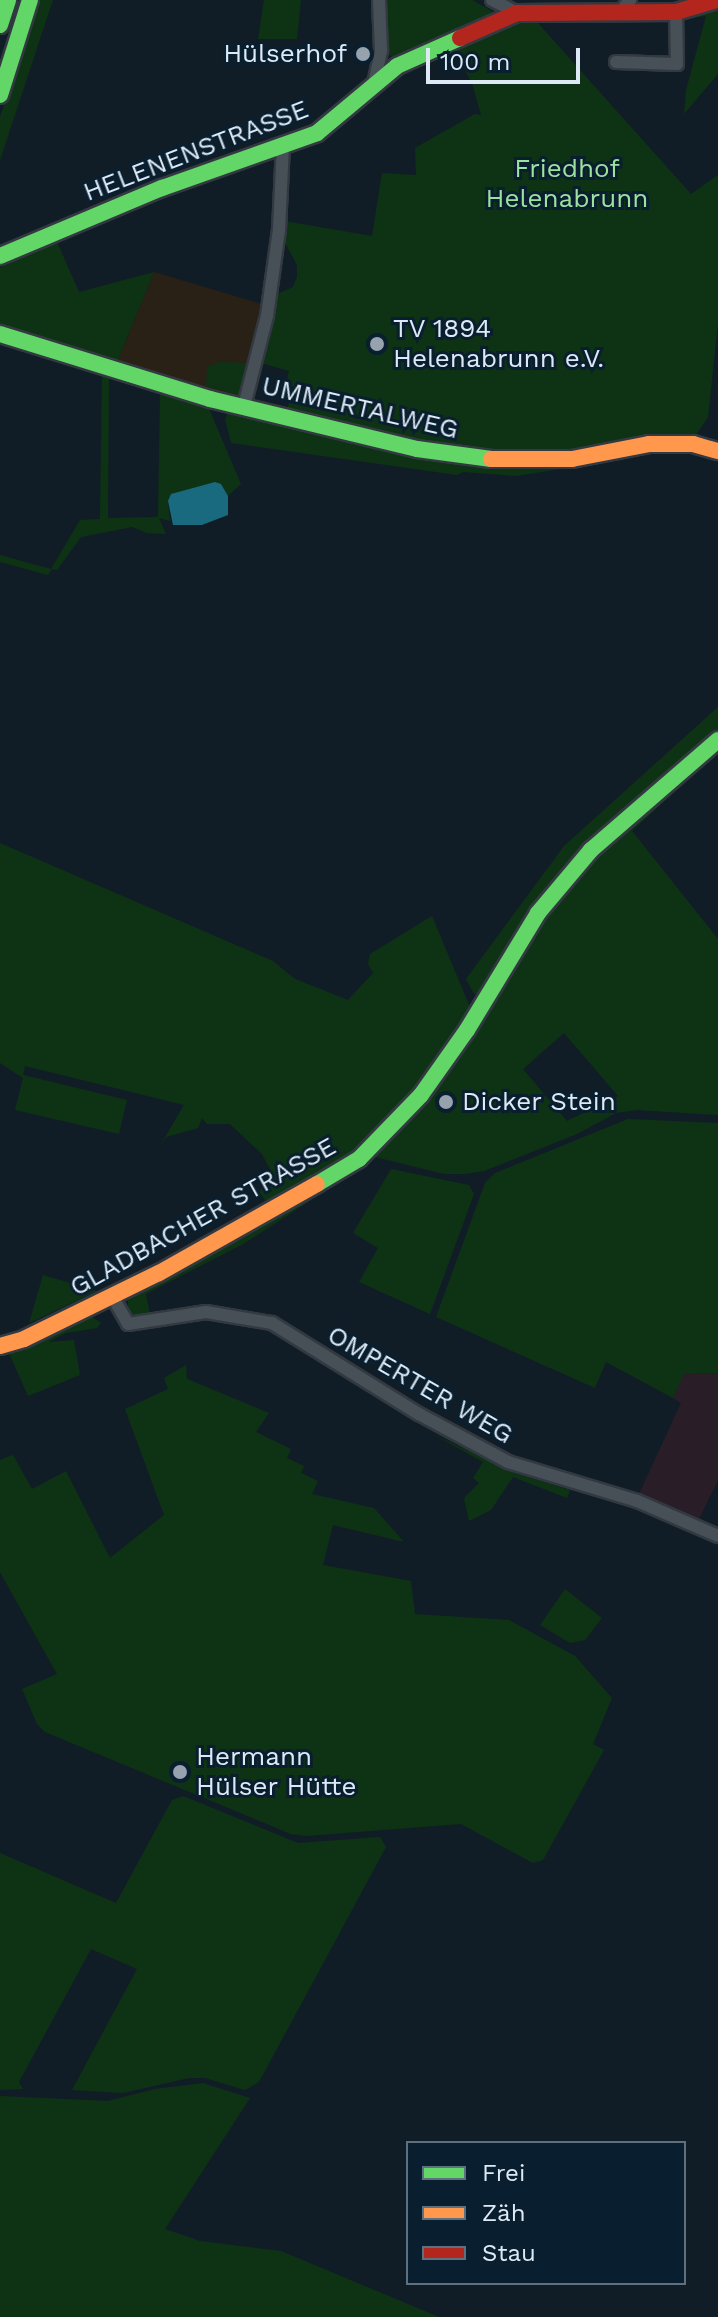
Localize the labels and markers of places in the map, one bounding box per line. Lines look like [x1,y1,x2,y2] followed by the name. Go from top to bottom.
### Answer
[223,38,347,70] place label: Hülserhof
[354,45,372,63] marker: Hülserhof
[393,313,604,374] place label: TV 1894 Helenabrunn e.V.
[368,335,386,353] marker: TV 1894 Helenabrunn e.V.
[462,1086,616,1118] place label: Dicker Stein
[437,1093,455,1111] marker: Dicker Stein
[196,1741,357,1802] place label: Hermann Hülser Hütte
[171,1763,189,1781] marker: Hermann Hülser Hütte

